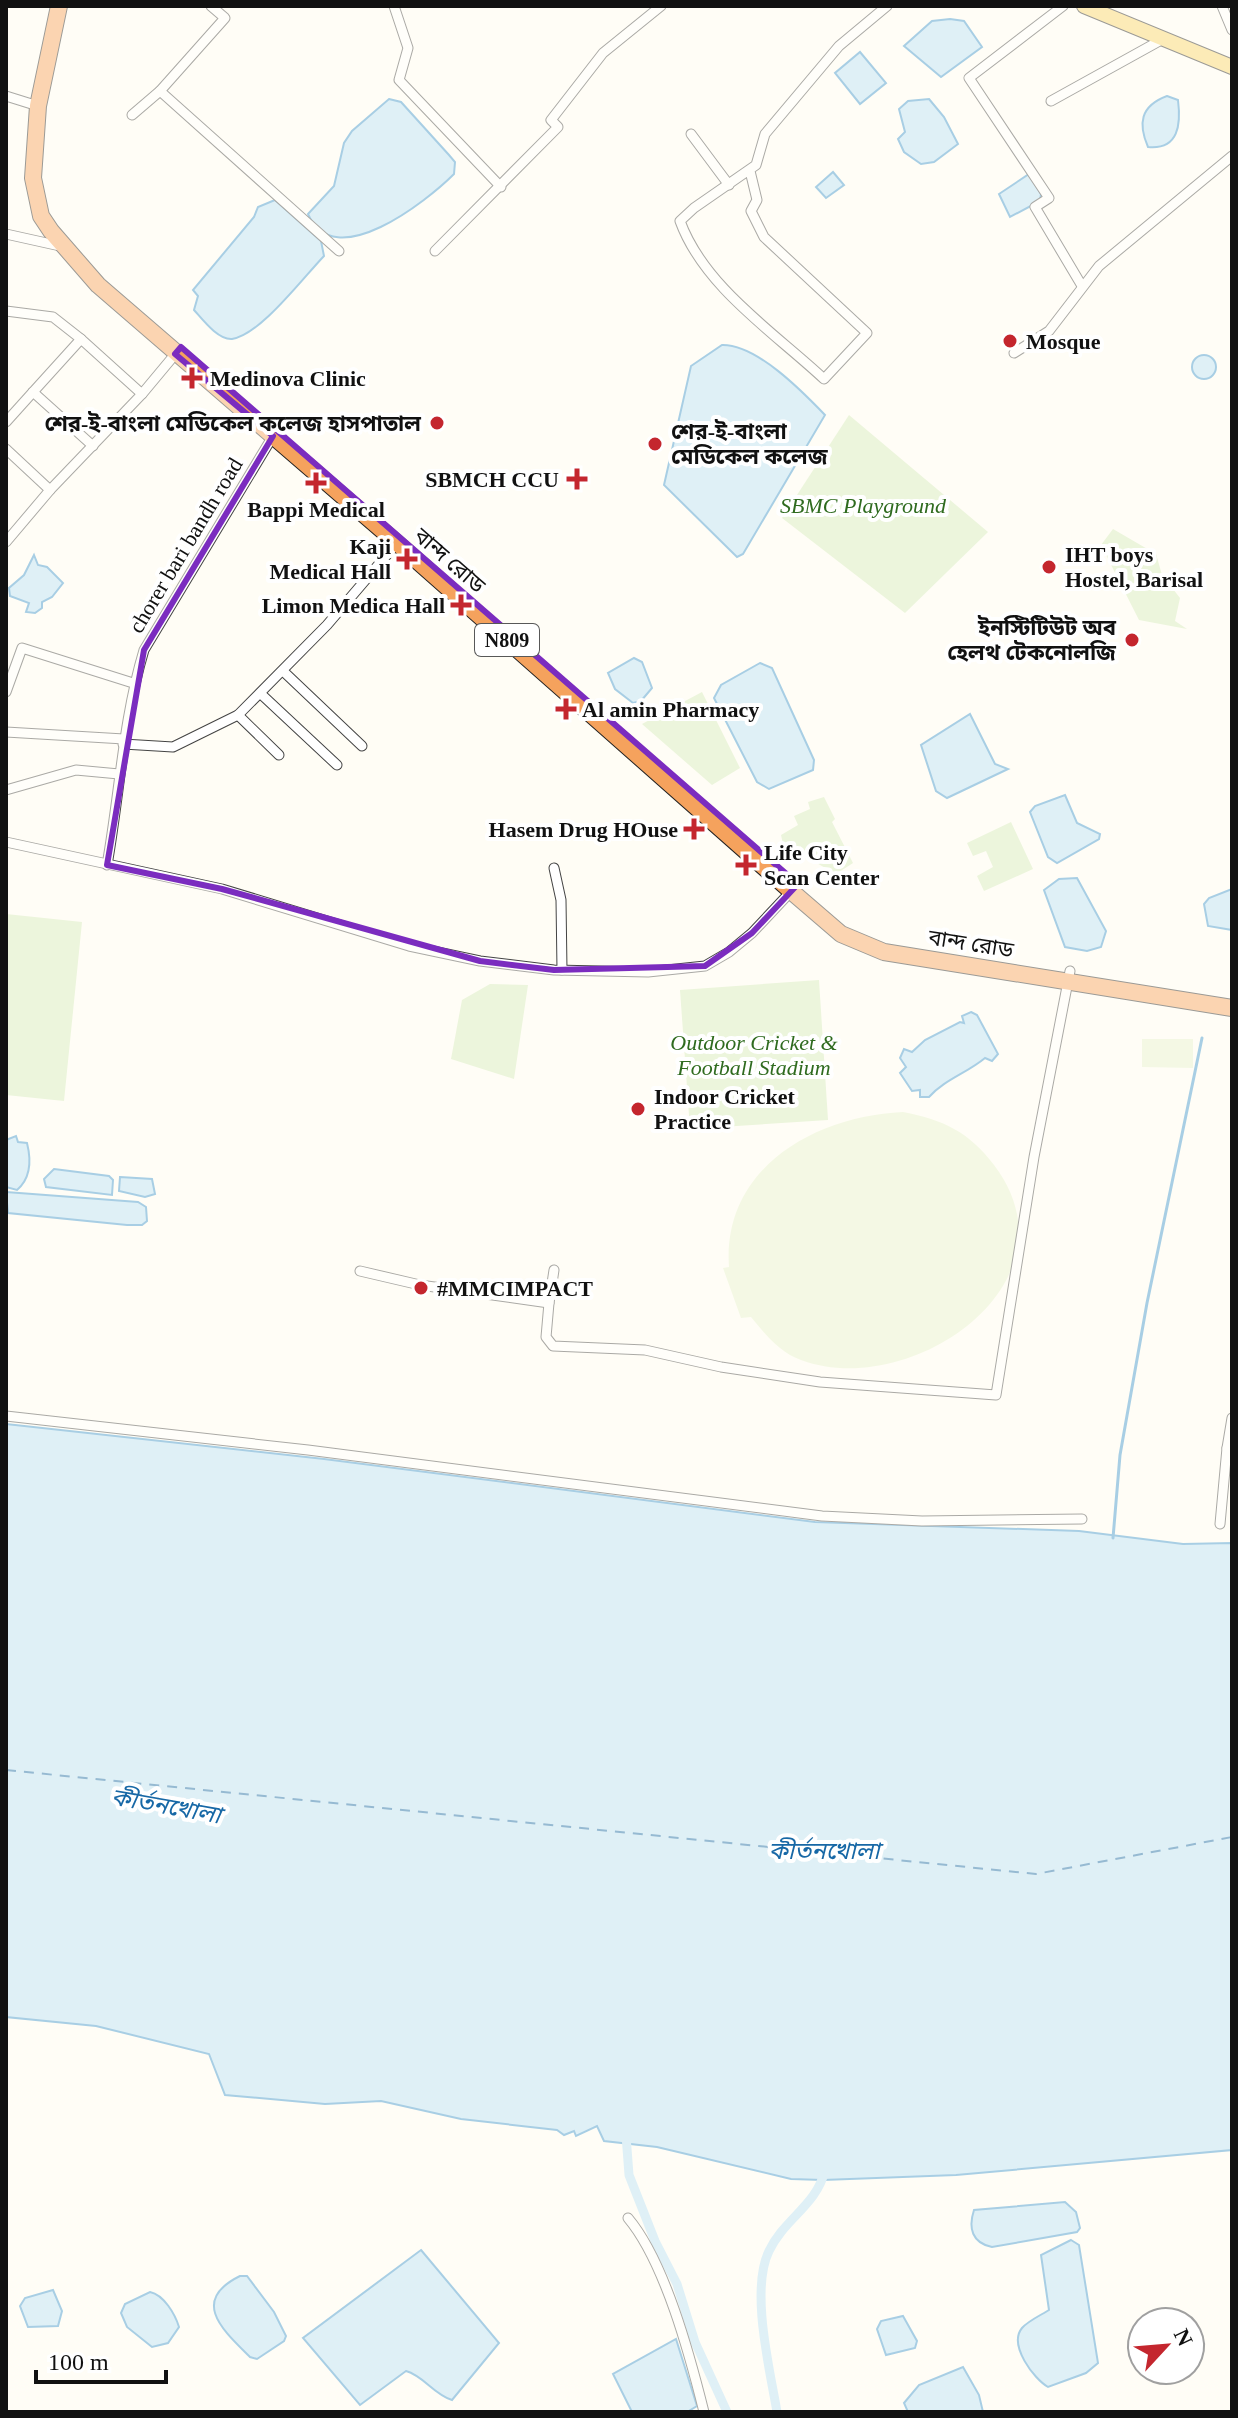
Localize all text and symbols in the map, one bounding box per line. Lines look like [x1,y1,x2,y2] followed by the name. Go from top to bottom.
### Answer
[1026,329,1101,354] place label: Mosque
[1001,332,1019,350] marker: Mosque
[210,366,366,391] place label: Medinova Clinic
[181,367,203,389] marker: Medinova Clinic
[44,411,421,436] place label: শের-ই-বাংলা মেডিকেল কলেজ হাসপাতাল
[428,414,446,432] marker: শের-ই-বাংলা মেডিকেল কলেজ হাসপাতাল
[671,419,829,469] place label: শের-ই-বাংলা মেডিকেল কলেজ
[646,435,664,453] marker: শের-ই-বাংলা মেডিকেল কলেজ
[123,453,248,637] street label: chorer bari bandh road
[425,467,559,492] place label: SBMCH CCU
[566,468,588,490] marker: SBMCH CCU
[307,474,325,492] marker: Bappi Medical
[780,493,947,518] park label: SBMC Playground
[247,497,385,522] place label: Bappi Medical
[408,522,490,598] street label: বান্দ রোড
[269,534,391,584] place label: Kaji Medical Hall
[1065,542,1203,592] place label: IHT boys Hostel, Barisal
[398,550,416,568] marker: Kaji Medical Hall
[1040,558,1058,576] marker: IHT boys Hostel, Barisal
[262,593,445,618] place label: Limon Medica Hall
[452,596,470,614] marker: Limon Medica Hall
[947,615,1117,665] place label: ইনস্টিটিউট অব হেলথ টেকনোলজি
[475,624,539,656] road number: N809
[1123,631,1141,649] marker: ইনস্টিটিউট অব হেলথ টেকনোলজি
[582,697,759,722] place label: Al amin Pharmacy
[557,700,575,718] marker: Al amin Pharmacy
[489,817,678,842] place label: Hasem Drug HOuse
[685,820,703,838] marker: Hasem Drug HOuse
[764,840,880,890] place label: Life City Scan Center
[735,854,757,876] marker: Life City Scan Center
[926,924,1016,963] street label: বান্দ রোড
[670,1030,839,1080] park label: Outdoor Cricket & Football Stadium
[654,1084,795,1134] place label: Indoor Cricket Practice
[629,1100,647,1118] marker: Indoor Cricket Practice
[437,1276,593,1301] place label: #MMCIMPACT
[412,1279,430,1297] marker: #MMCIMPACT
[109,1782,228,1829] water label: কীর্তনখোলা
[768,1836,884,1864] water label: কীর্তনখোলা
[1126,2306,1206,2386] north arrow
[1169,2325,1198,2350] text: N
[36,2334,166,2384] scale bar
[48,2349,109,2375] text: 100 m

